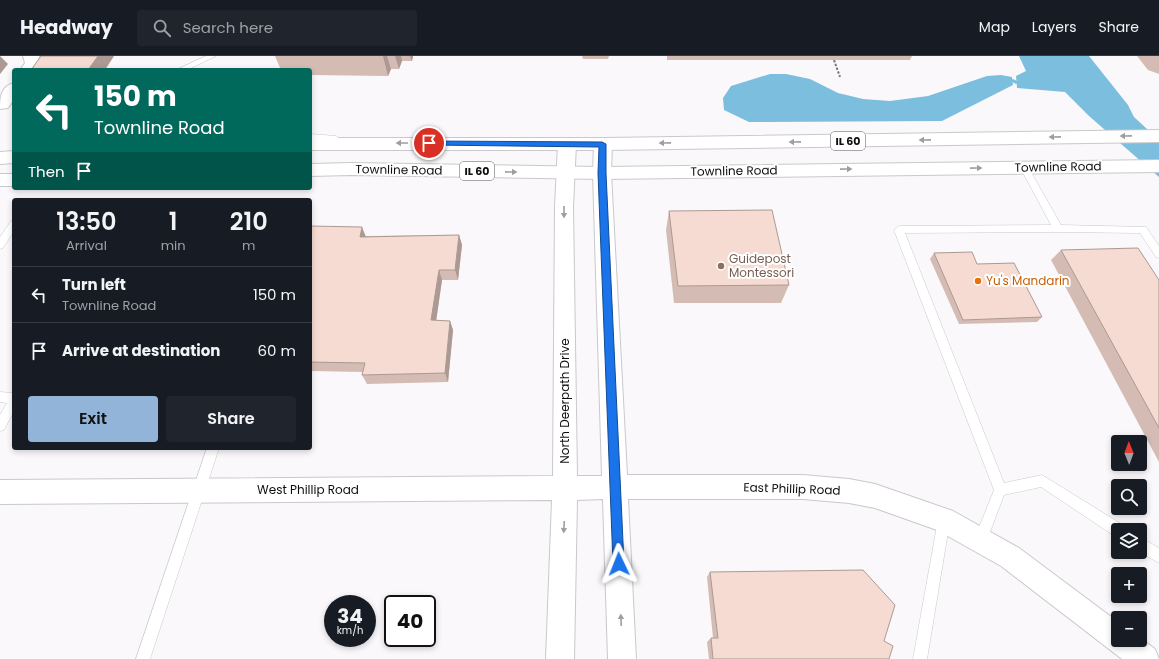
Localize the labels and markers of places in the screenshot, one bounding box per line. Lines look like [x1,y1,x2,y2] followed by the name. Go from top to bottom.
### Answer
[412,126,446,160] pin
[729,250,794,281] place label: Guidepost Montessori
[716,261,726,271] marker: Guidepost Montessori
[986,272,1070,289] place label: Yu's Mandarin
[973,276,983,286] marker: Yu's Mandarin

